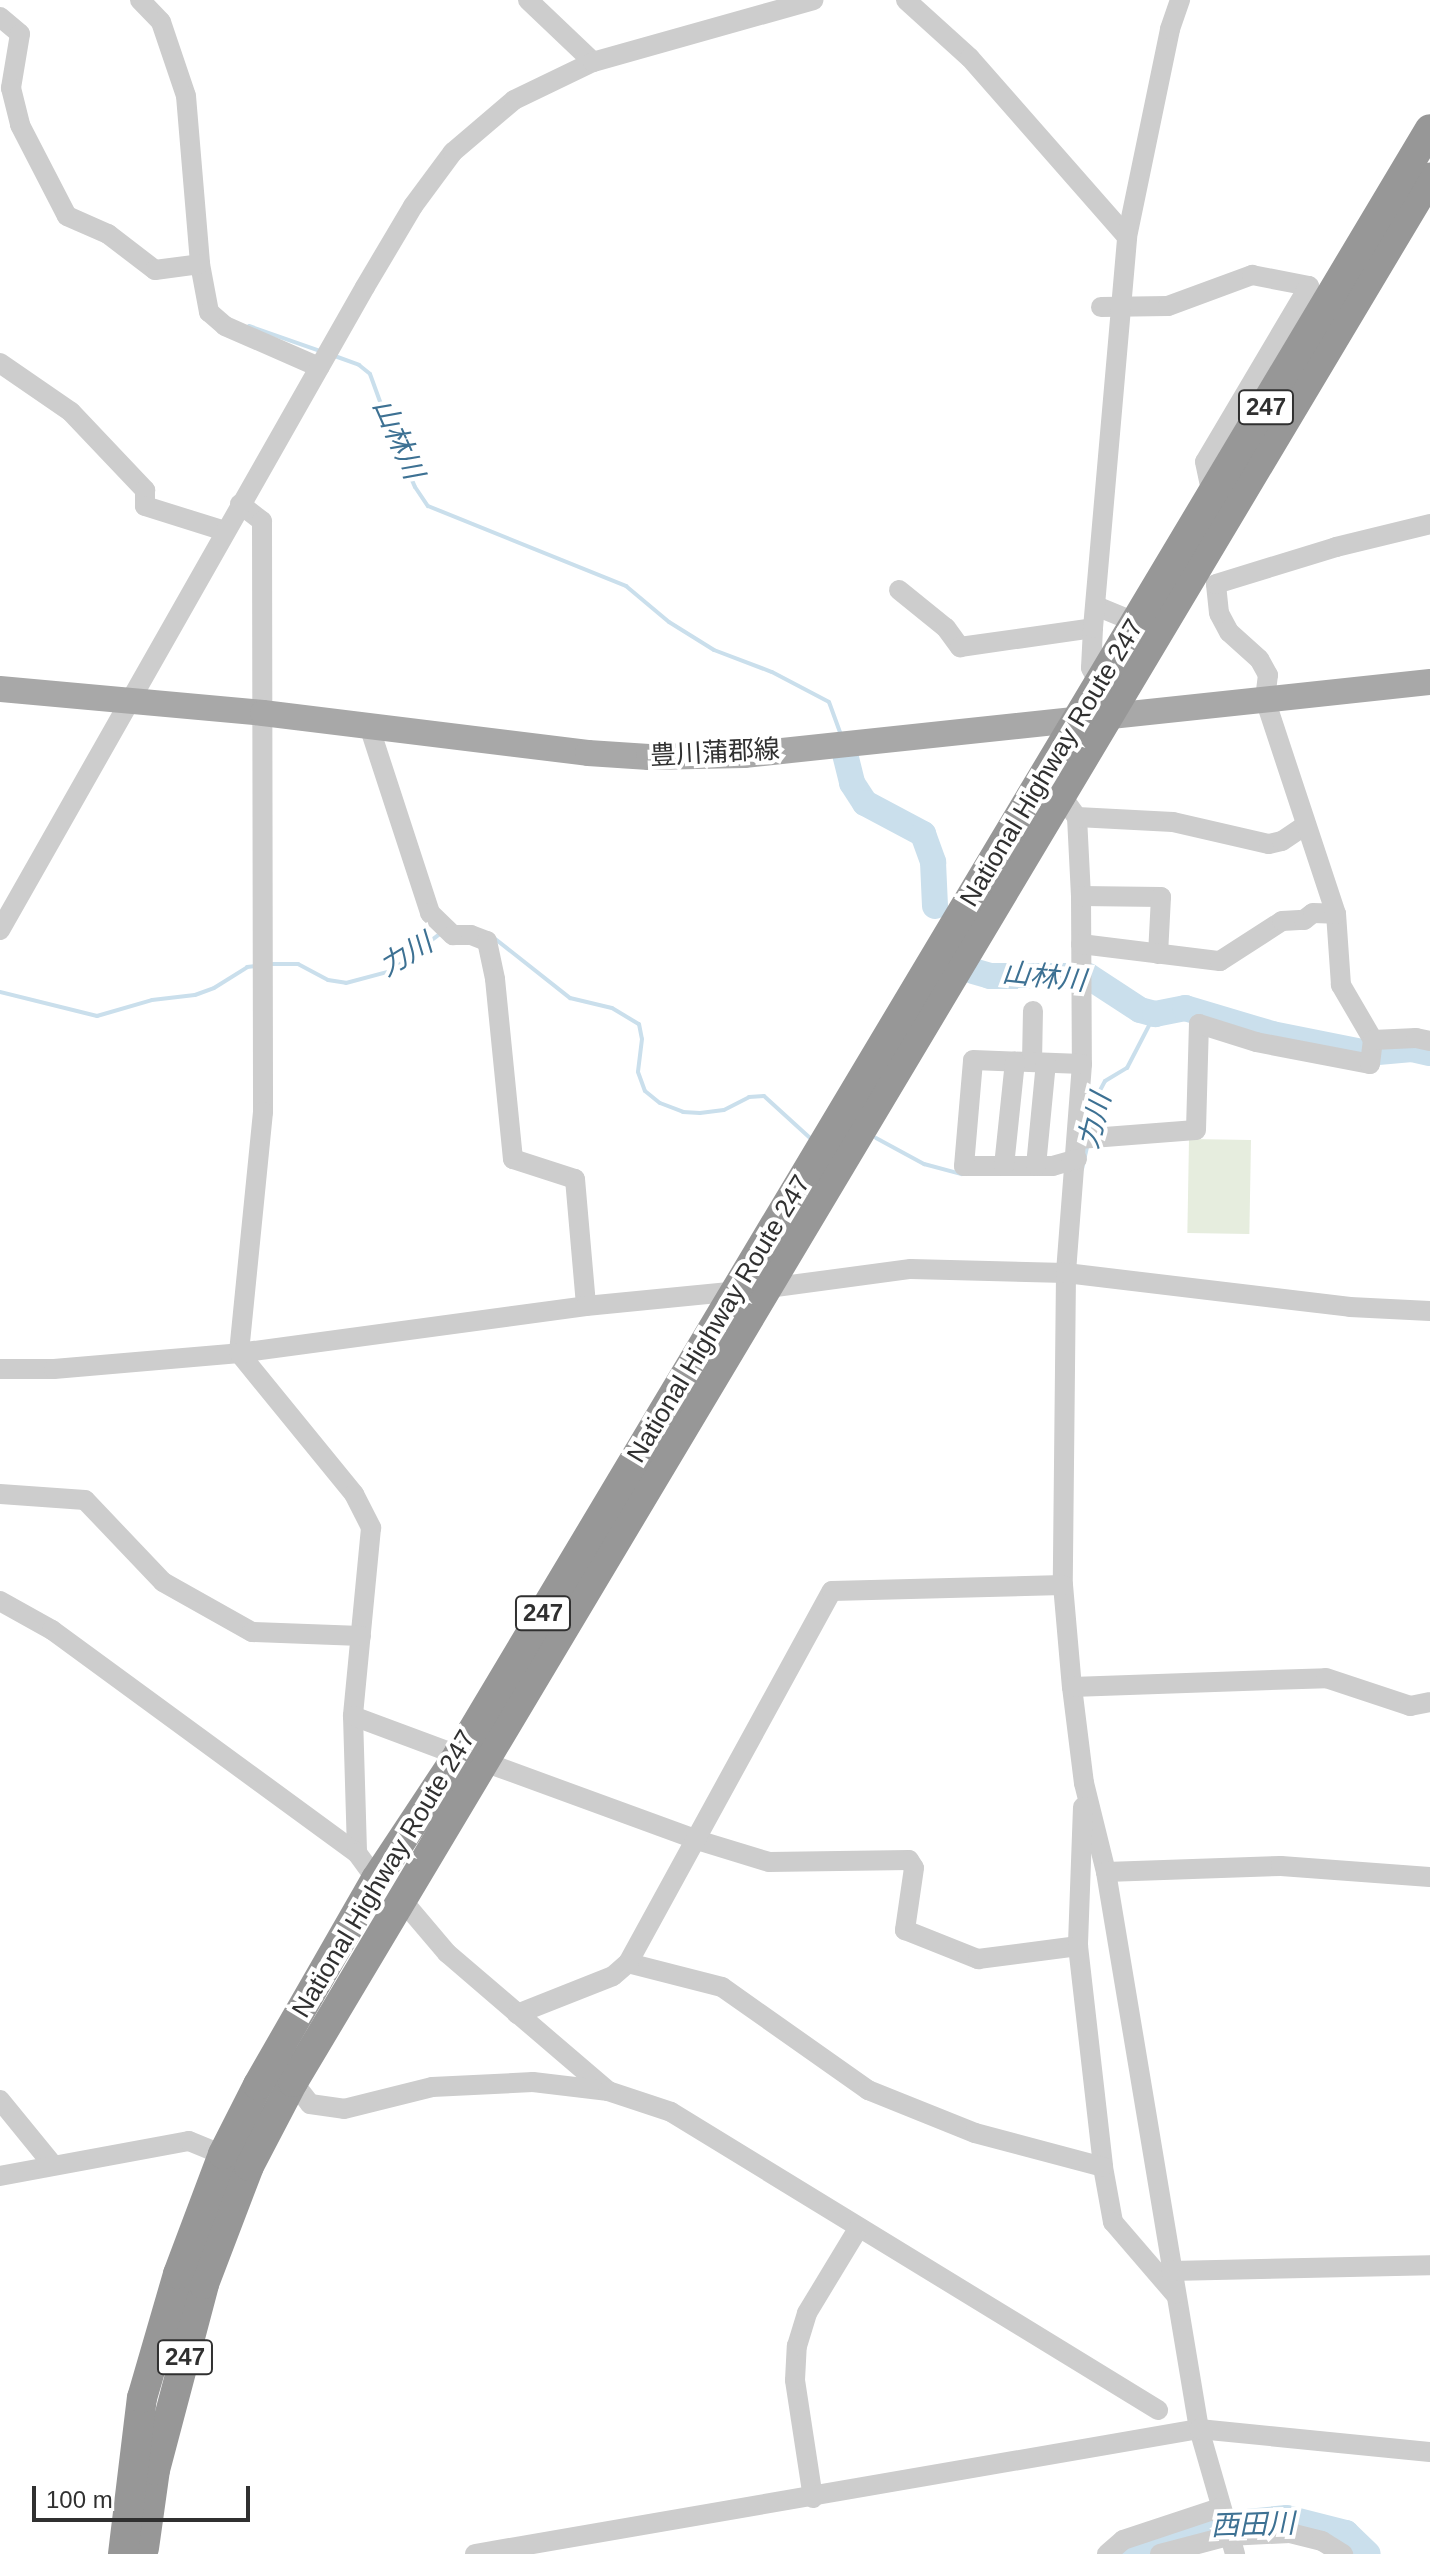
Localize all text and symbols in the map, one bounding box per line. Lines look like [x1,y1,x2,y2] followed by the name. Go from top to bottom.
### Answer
[1236,387,1296,427] road number: 247
[366,394,430,484] water label: 山林川
[954,614,1150,912] street label: National Highway Route 247
[649,734,781,772] street label: 豊川蒲郡線
[373,926,439,984] water label: 力川
[1000,956,1088,998] water label: 山林川
[1072,1090,1118,1152] water label: 力川
[621,1170,817,1468] street label: National Highway Route 247
[513,1593,573,1633] road number: 247
[286,1725,482,2023] street label: National Highway Route 247
[155,2337,215,2377] road number: 247
[36,2470,254,2520] scale bar
[46,2486,113,2513] text: 100 m
[1210,2507,1296,2543] water label: 西田川

